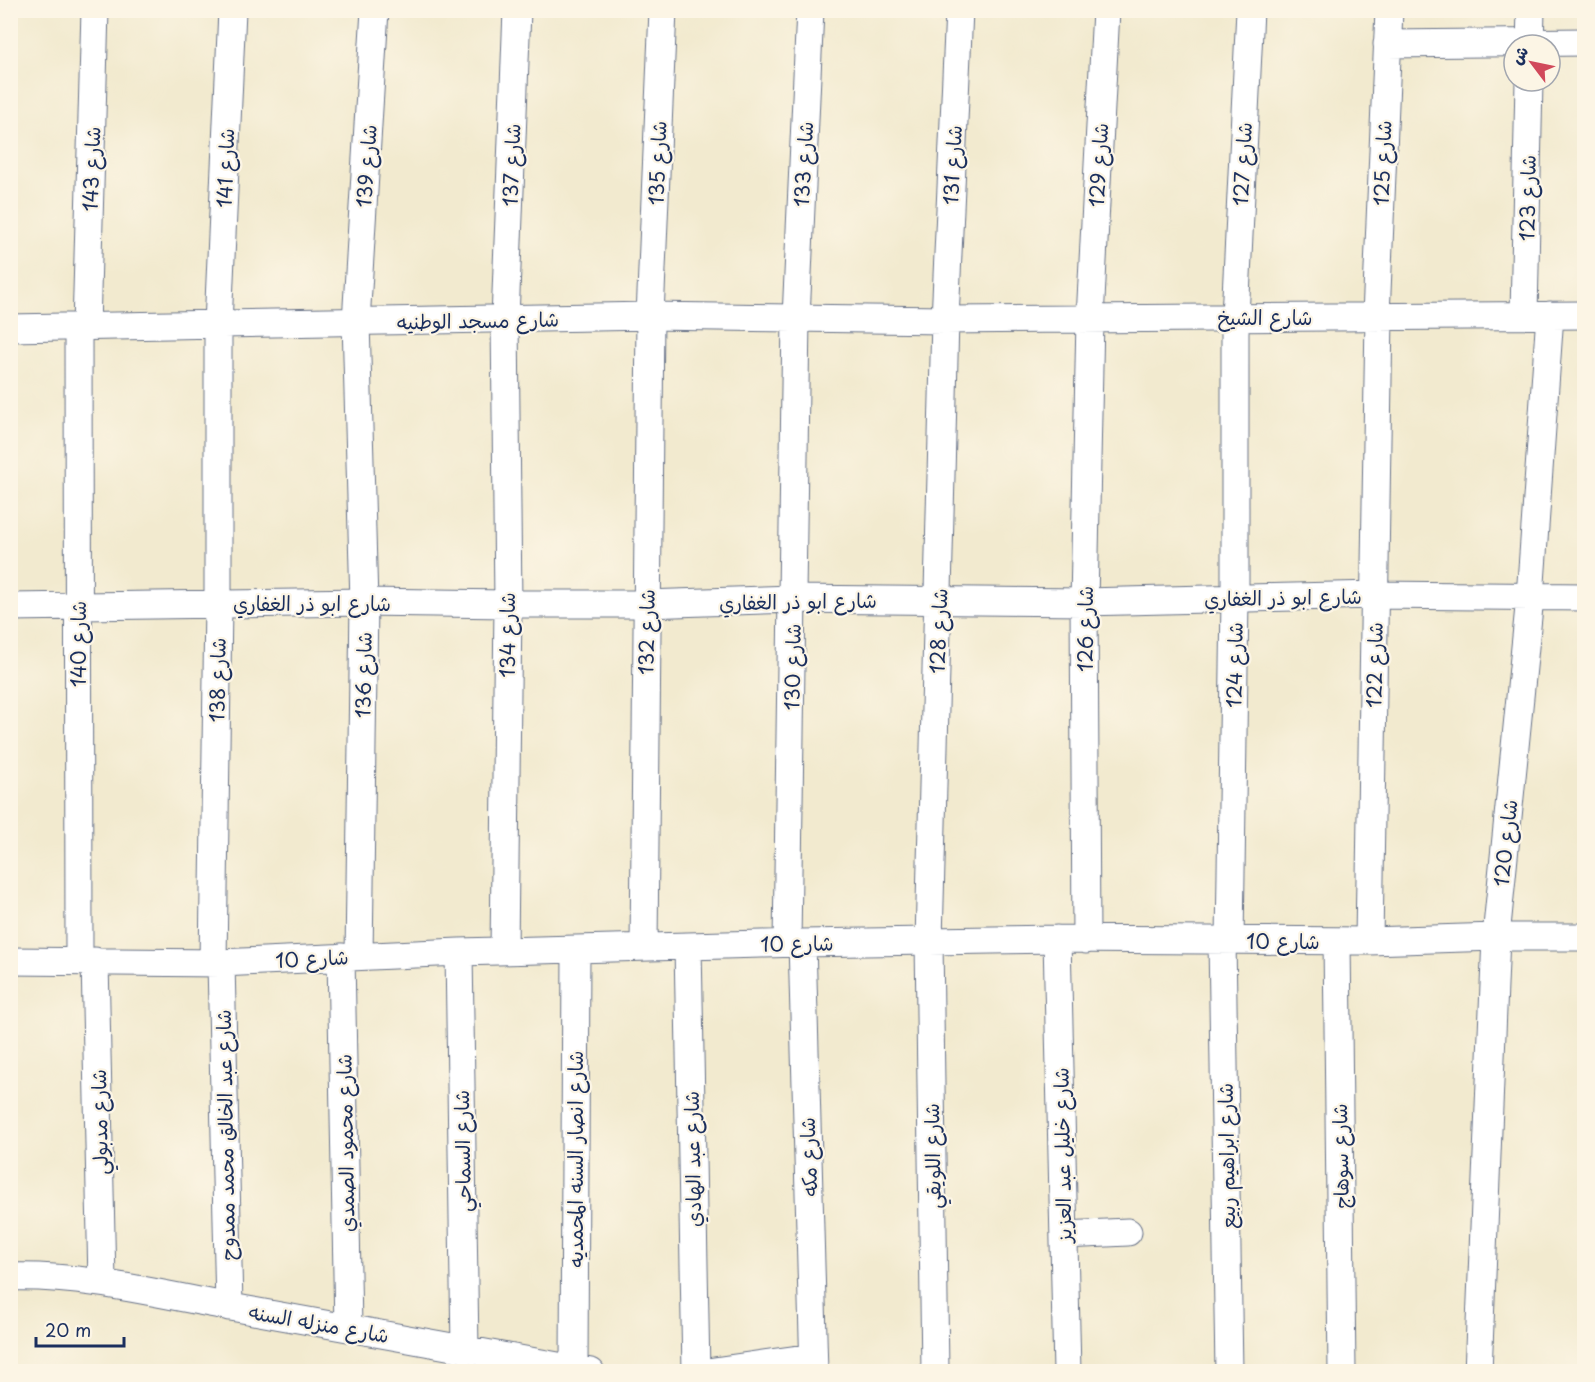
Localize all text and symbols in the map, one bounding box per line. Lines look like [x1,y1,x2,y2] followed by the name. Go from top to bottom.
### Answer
[1502,33,1562,93] north arrow
[1504,41,1533,68] text: ش
[641,120,673,206] street label: شارع 135
[1366,120,1398,206] street label: شارع 125
[786,121,820,207] street label: شارع 133
[1225,121,1259,207] street label: شارع 127
[1081,122,1115,208] street label: شارع 129
[348,123,384,209] street label: شارع 139
[495,123,527,207] street label: شارع 137
[935,124,969,206] street label: شارع 131
[75,126,107,212] street label: شارع 143
[209,128,241,208] street label: شارع 141
[1511,155,1543,241] street label: شارع 123
[1217,302,1313,332] street label: شارع الشيخ
[397,304,559,336] street label: شارع مسجد الوطنيه
[1204,581,1362,614] street label: شارع ابو ذر الغفاري
[719,585,877,618] street label: شارع ابو ذر الغفاري
[1070,586,1100,672] street label: شارع 126
[233,588,391,619] street label: شارع ابو ذر الغفاري
[922,588,954,674] street label: شارع 128
[630,589,662,675] street label: شارع 132
[492,592,522,678] street label: شارع 134
[63,601,93,687] street label: شارع 140
[1218,622,1250,708] street label: شارع 124
[1358,622,1390,708] street label: شارع 122
[776,623,808,711] street label: شارع 130
[347,632,379,718] street label: شارع 136
[201,637,233,723] street label: شارع 138
[1486,798,1524,888] street label: شارع 120
[1246,926,1320,956] street label: شارع 10
[760,927,834,959] street label: شارع 10
[275,941,349,975] street label: شارع 10
[208,1009,242,1261] street label: شارع عبد الخالق محمد ممدوح
[560,1051,590,1267] street label: شارع انصار السنه المحمديه
[328,1054,363,1232] street label: شارع محمود الصمدي
[1045,1067,1079,1245] street label: شارع خليل عبد العزيز
[83,1069,119,1175] street label: شارع مدبولي
[1210,1083,1243,1229] street label: شارع ابراهيم ربيع
[446,1090,482,1212] street label: شارع السماحي
[676,1091,709,1227] street label: شارع عبد الهادي
[916,1103,952,1209] street label: شارع اللويقي
[1324,1103,1356,1209] street label: شارع سوهاج
[792,1117,824,1197] street label: شارع مكه
[246,1296,392,1350] street label: شارع منزله السنه
[36,1310,124,1348] scale bar
[45,1316,91,1343] text: 20 m

